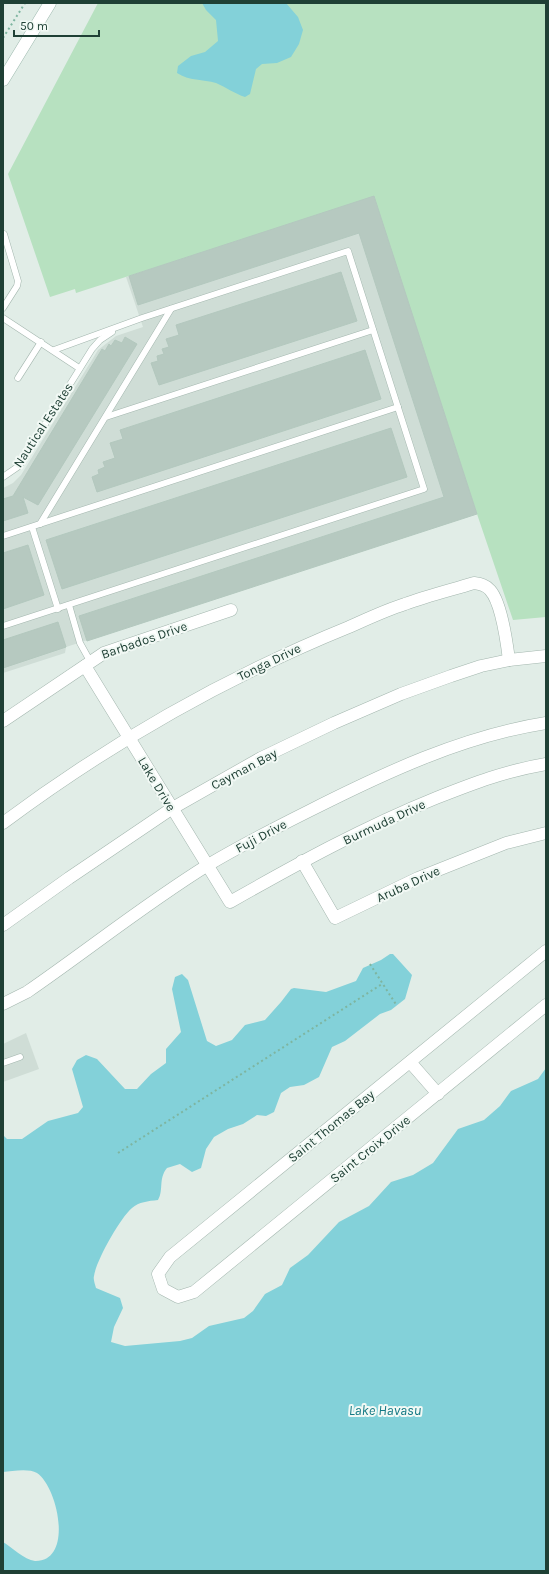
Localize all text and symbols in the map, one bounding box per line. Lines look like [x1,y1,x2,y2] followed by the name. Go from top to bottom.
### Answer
[14,12,99,38] scale bar
[20,19,48,33] text: 50 m
[10,380,76,470] street label: Nautical Estates
[99,618,189,662] street label: Barbados Drive
[235,640,303,684] street label: Tonga Drive
[208,745,280,793] street label: Cayman Bay
[135,754,179,814] street label: Lake Drive
[340,796,428,848] street label: Burmuda Drive
[233,816,289,856] street label: Fuji Drive
[374,863,442,905] street label: Aruba Drive
[285,1087,377,1165] street label: Saint Thomas Bay
[327,1112,413,1186] street label: Saint Croix Drive
[349,1402,421,1419] water label: Lake Havasu

